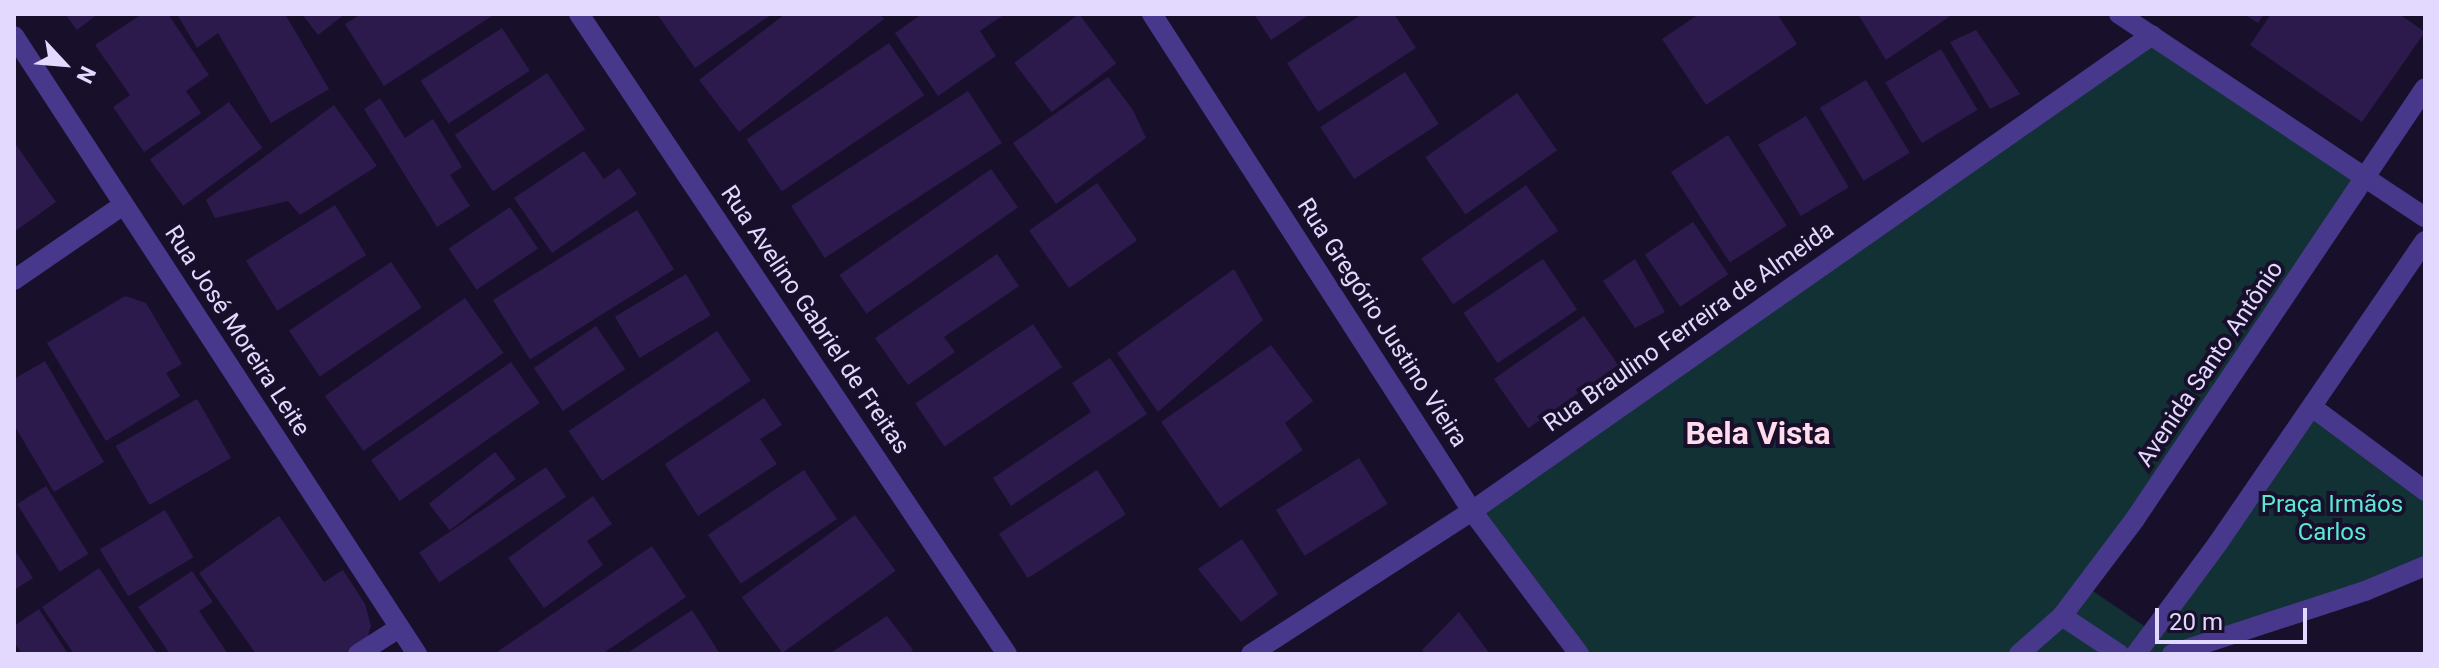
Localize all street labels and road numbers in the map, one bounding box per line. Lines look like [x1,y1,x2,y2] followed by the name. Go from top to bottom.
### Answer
[714,180,916,460] street label: Rua Avelino Gabriel de Freitas
[1291,193,1473,453] street label: Rua Gregório Justino Vieira
[1538,216,1840,438] street label: Rua Braulino Ferreira de Almeida
[158,220,316,442] street label: Rua José Moreira Leite
[2130,256,2290,472] street label: Avenida Santo Antônio

